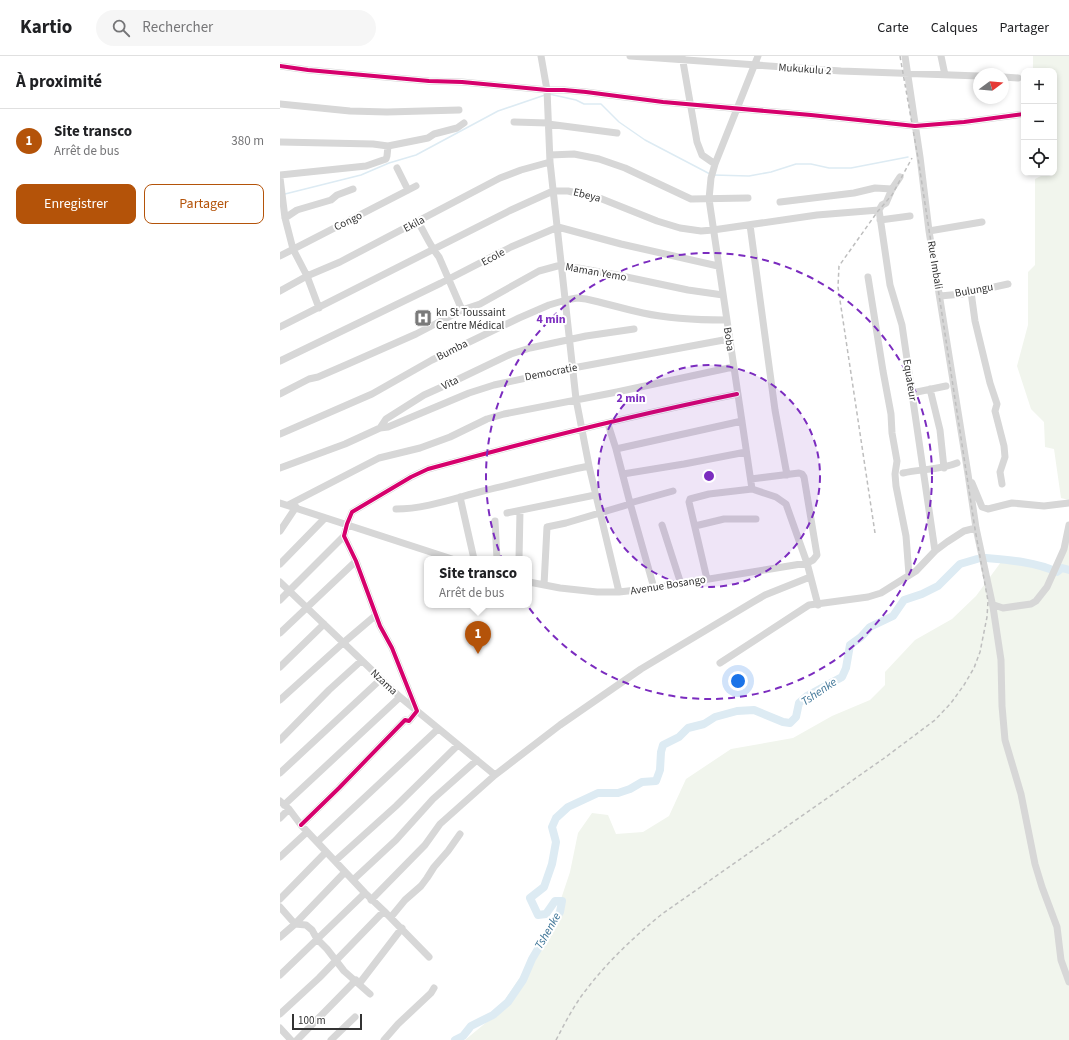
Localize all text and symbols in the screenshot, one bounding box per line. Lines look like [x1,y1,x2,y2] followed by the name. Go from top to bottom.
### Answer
[96,10,376,46] search box
[20,14,72,41] text: Kartio
[110,17,132,39] icon: search
[142,17,213,38] text: Rechercher
[877,18,909,38] text: Carte
[931,18,978,38] text: Calques
[1000,18,1049,38] text: Partager
[778,60,832,78] street label: Mukukulu 2
[973,68,1009,104] north arrow
[1021,68,1057,176] map controls
[1021,68,1057,104] button: +
[16,70,102,94] text: À proximité
[1021,104,1057,140] button: −
[54,121,132,142] text: Site transco
[26,132,32,150] text: 1
[231,132,264,150] text: 380 m
[1021,140,1057,176] button: locate
[54,142,119,160] text: Arrêt de bus
[16,184,136,224] button: Enregistrer
[144,184,264,224] button: Partager
[572,184,602,206] street label: Ebeya
[331,208,365,234] street label: Congo
[401,212,427,236] street label: Ekila
[924,240,946,290] street label: Rue Imbali
[479,244,508,269] street label: Ecole
[564,259,628,285] street label: Maman Yemo
[954,279,994,301] street label: Bulungu
[436,305,506,333] place label: kn St Toussaint Centre Médical
[413,308,433,328] hospital icon: kn St Toussaint Centre Médical
[536,311,566,328] text: 4 min
[720,326,738,352] street label: Boba
[434,336,470,364] street label: Bumba
[899,358,921,402] street label: Equateur
[523,359,579,384] street label: Democratie
[439,372,461,394] street label: Vita
[616,390,646,407] text: 2 min
[702,469,716,483] centre of rings
[424,556,532,608] popup
[439,563,517,584] text: Site transco
[629,572,707,598] street label: Avenue Bosango
[439,584,504,602] text: Arrêt de bus
[465,621,491,654] pin: 1
[367,666,401,698] street label: Nzama
[728,671,748,691] your location
[798,674,840,710] water label: Tshenke
[531,909,565,952] water label: Tshenke
[292,1012,362,1031] scale bar
[298,1013,326,1028] text: 100 m

